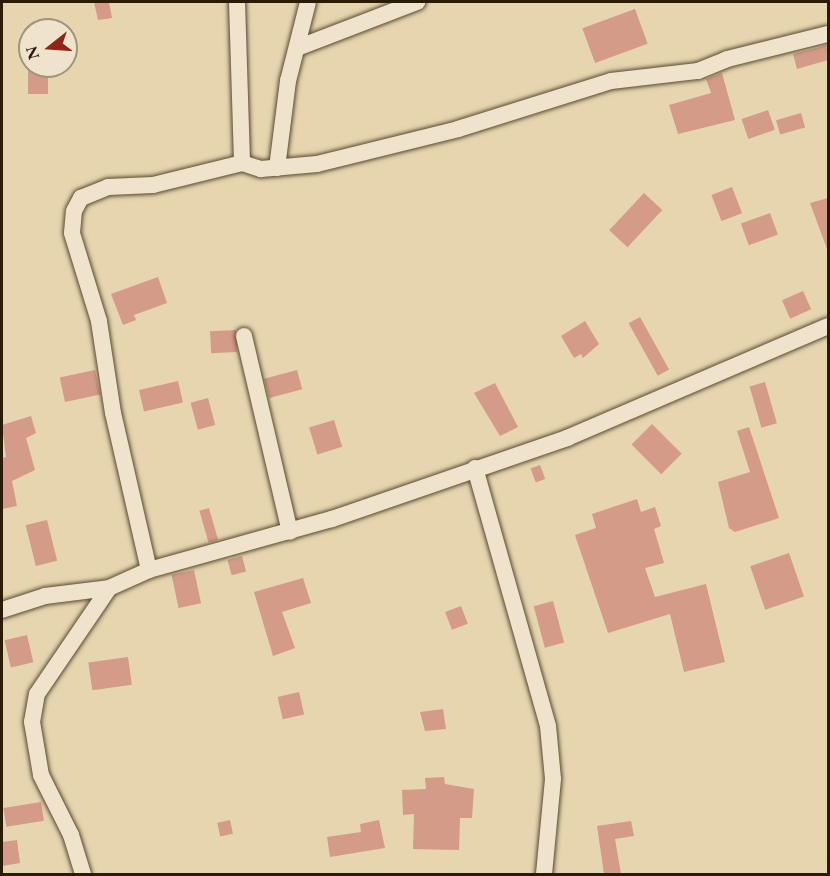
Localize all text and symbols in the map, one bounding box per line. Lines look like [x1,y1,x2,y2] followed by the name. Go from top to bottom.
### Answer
[18,18,78,78] north arrow
[20,44,44,62] text: N

